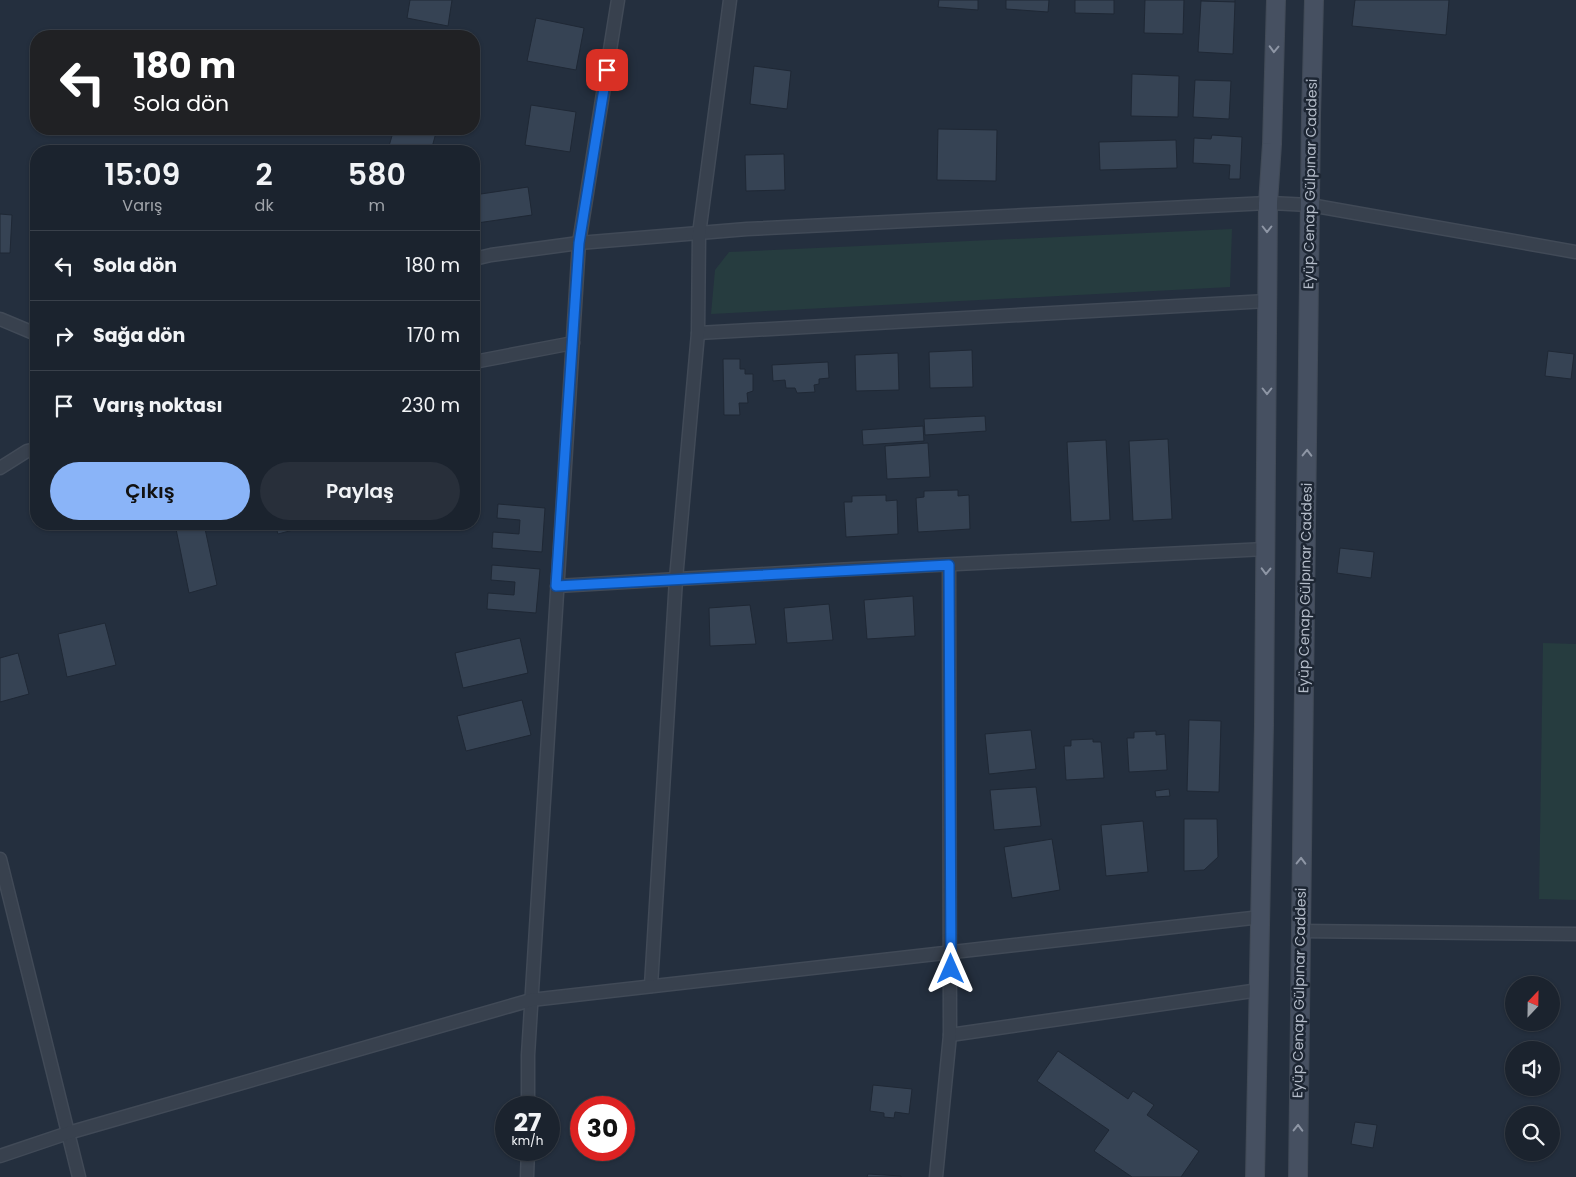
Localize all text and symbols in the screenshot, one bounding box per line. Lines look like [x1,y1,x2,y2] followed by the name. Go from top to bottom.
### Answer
[133,41,236,90] text: 180 m
[1269,45,1280,53] one-way arrow
[586,49,628,91] pin
[50,50,115,115] icon: left
[593,56,621,84] icon: arrive
[1298,79,1322,289] street label: Eyüp Cenap Gülpınar Caddesi
[133,88,229,119] text: Sola dön
[104,153,180,196] text: 15:09
[255,153,273,196] text: 2
[348,153,406,196] text: 580
[122,194,162,217] text: Varış
[255,194,274,217] text: dk
[369,194,385,217] text: m
[1262,225,1272,233] one-way arrow
[50,252,78,280] icon: left
[93,252,177,279] text: Sola dön
[405,252,460,279] text: 180 m
[50,322,78,350] icon: right
[93,322,185,349] text: Sağa dön
[407,322,460,349] text: 170 m
[1262,388,1272,395] one-way arrow
[50,392,78,420] icon: arrive
[93,392,223,419] text: Varış noktası
[401,392,460,419] text: 230 m
[1301,449,1312,457] one-way arrow
[50,462,250,520] button: Çıkış
[260,462,460,520] button: Paylaş
[1293,483,1317,693] street label: Eyüp Cenap Gülpınar Caddesi
[1261,568,1271,575] one-way arrow
[1296,857,1306,864] one-way arrow
[1287,888,1311,1098] street label: Eyüp Cenap Gülpınar Caddesi
[924,942,976,994] position arrow
[1505,976,1560,1031] north arrow
[1505,976,1560,1161] map controls
[1505,1041,1560,1096] button: sound
[570,1096,635,1161] speed limit sign: 30
[514,1105,541,1140] text: 27
[1505,1106,1560,1161] button: search
[1293,1124,1303,1132] one-way arrow
[512,1132,543,1149] text: km/h

